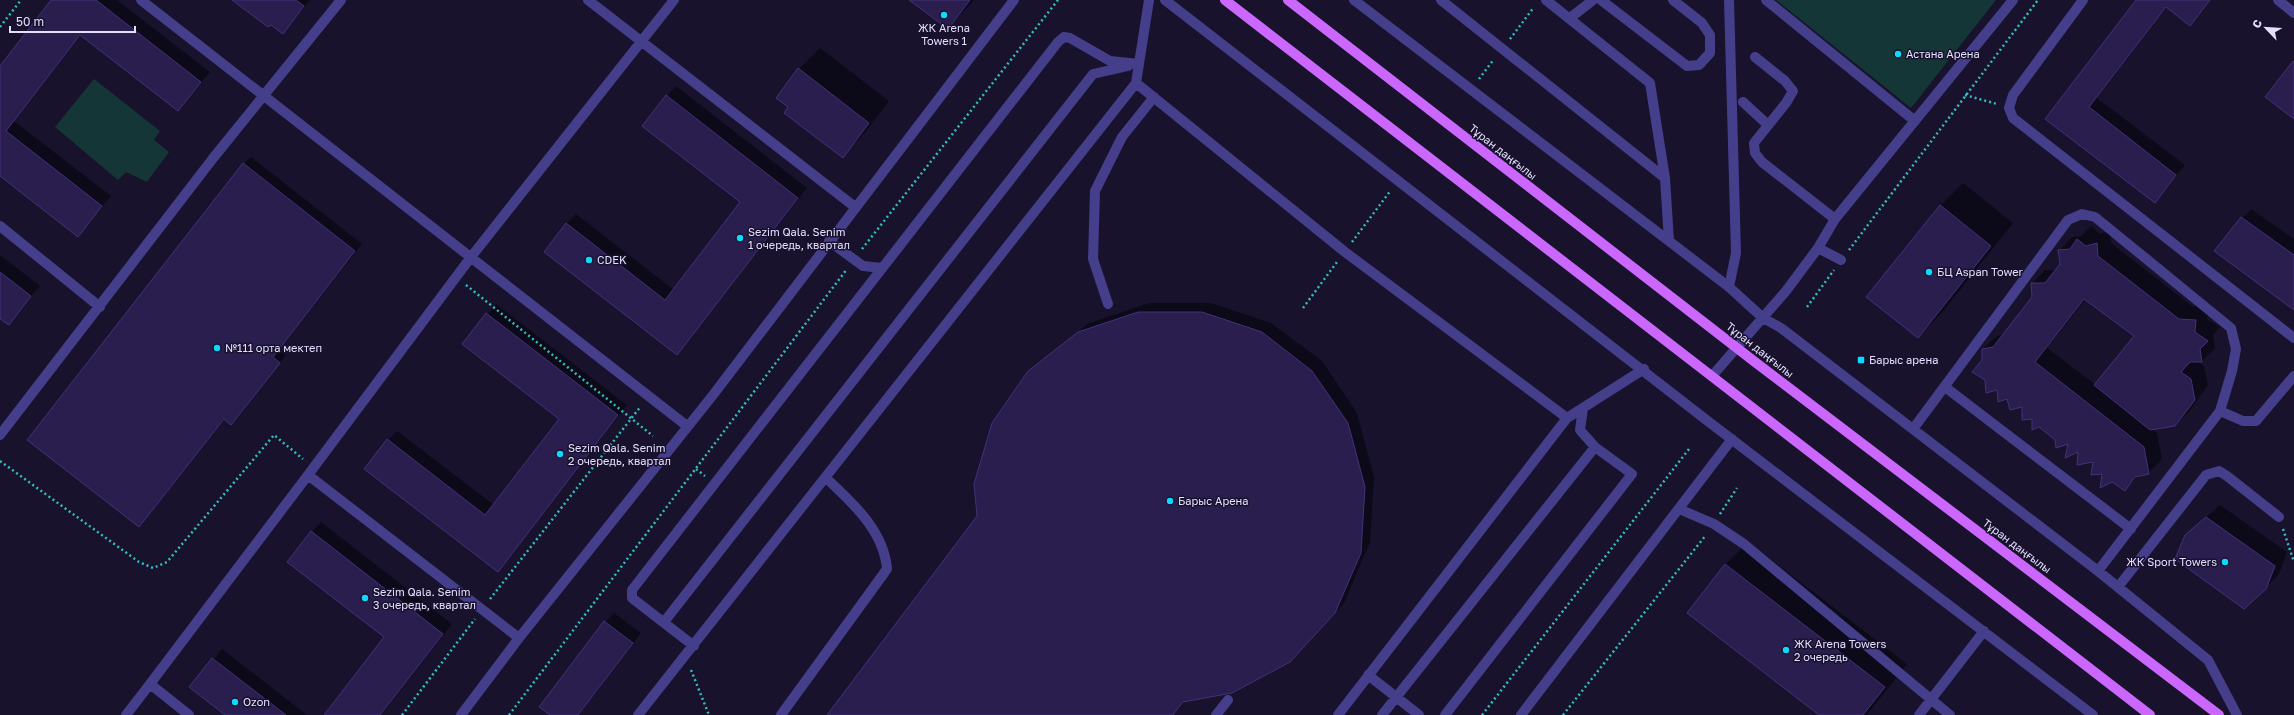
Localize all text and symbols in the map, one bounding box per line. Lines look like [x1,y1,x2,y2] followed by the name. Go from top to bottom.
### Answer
[10,8,135,34] scale bar
[2246,8,2286,48] north arrow
[939,10,949,20] marker: ЖК Arena Towers 1
[16,14,44,29] text: 50 m
[2249,17,2264,30] text: С
[918,21,970,47] place label: ЖК Arena Towers 1
[1906,47,1980,60] place label: Астана Арена
[1893,49,1903,59] marker: Астана Арена
[1466,121,1540,183] street label: Тұран даңғылы
[748,225,850,251] place label: Sezim Qala. Senim 1 очередь, квартал
[735,233,745,243] marker: Sezim Qala. Senim 1 очередь, квартал
[597,253,627,266] place label: CDEK
[584,255,594,265] marker: CDEK
[1937,265,2024,278] place label: БЦ Aspan Tower
[1924,267,1934,277] marker: БЦ Aspan Tower
[1723,319,1797,381] street label: Тұран даңғылы
[225,341,322,354] place label: №111 орта мектеп
[212,343,222,353] marker: №111 орта мектеп
[1869,353,1938,366] place label: Барыс арена
[1856,355,1866,365] marker: Барыс арена
[568,441,671,467] place label: Sezim Qala. Senim 2 очередь, квартал
[555,449,565,459] marker: Sezim Qala. Senim 2 очередь, квартал
[1178,494,1249,507] place label: Барыс Арена
[1165,496,1175,506] marker: Барыс Арена
[1980,516,2054,576] street label: Тұран даңғылы
[2126,555,2217,568] place label: ЖК Sport Towers
[2220,557,2230,567] marker: ЖК Sport Towers
[373,585,476,611] place label: Sezim Qala. Senim 3 очередь, квартал
[360,593,370,603] marker: Sezim Qala. Senim 3 очередь, квартал
[1794,637,1886,663] place label: ЖК Arena Towers 2 очередь
[1781,645,1791,655] marker: ЖК Arena Towers 2 очередь
[243,695,270,708] place label: Ozon
[230,697,240,707] marker: Ozon

